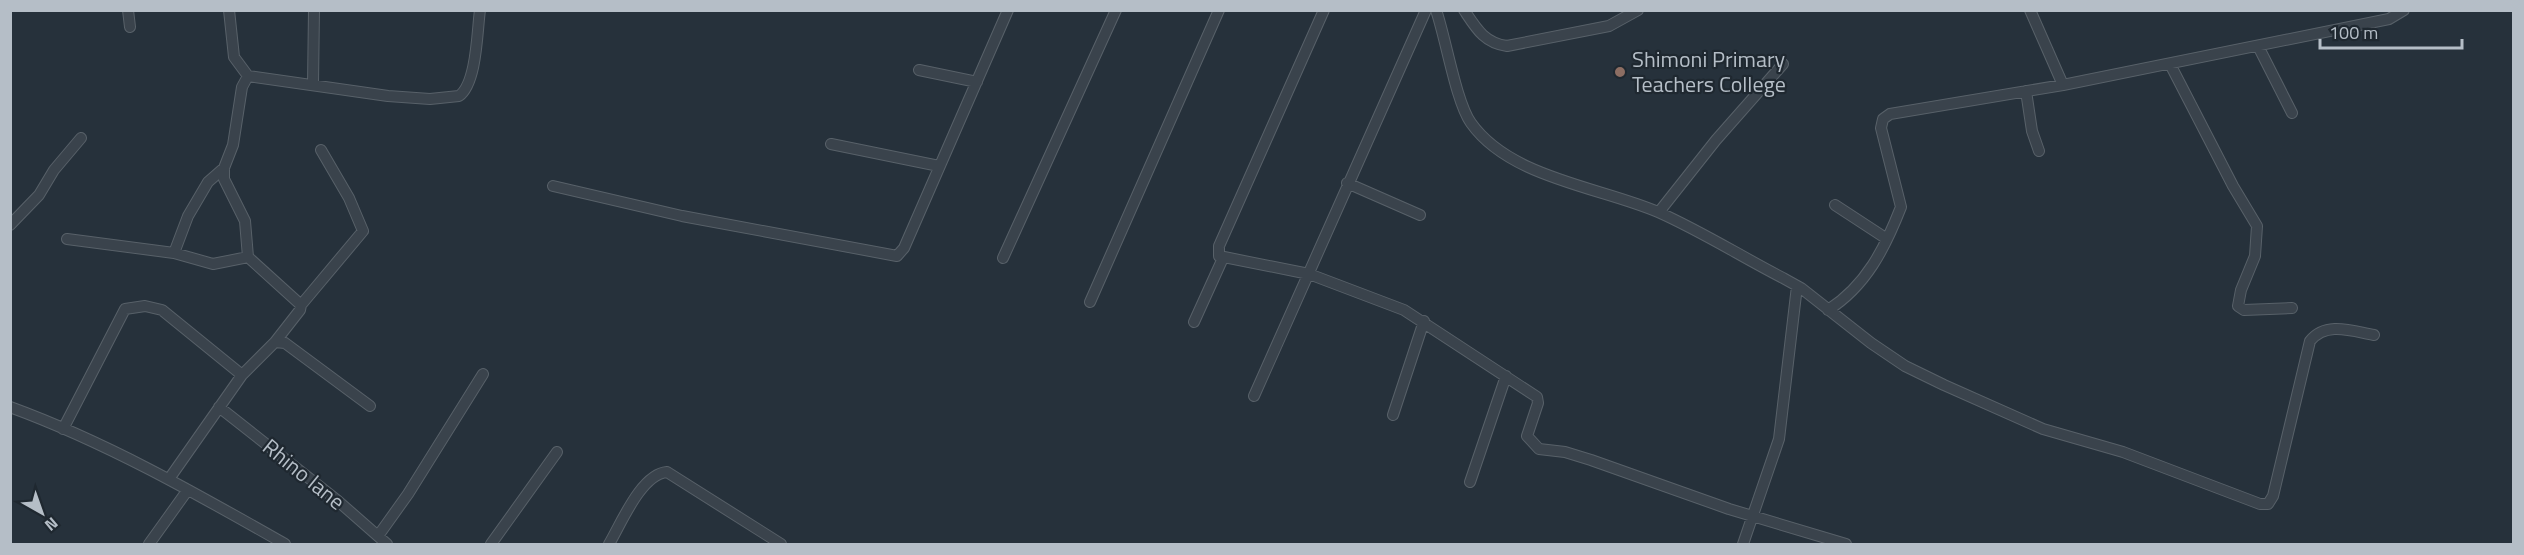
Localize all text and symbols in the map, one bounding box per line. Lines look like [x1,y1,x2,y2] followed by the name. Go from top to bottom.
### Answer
[2320,12,2462,50] scale bar
[2329,19,2378,46] text: 100 m
[1632,42,1786,101] place label: Shimoni Primary Teachers College
[1613,65,1627,79] marker: Shimoni Primary Teachers College
[255,430,353,518] street label: Rhino lane
[12,483,72,543] north arrow
[40,512,64,537] text: N

